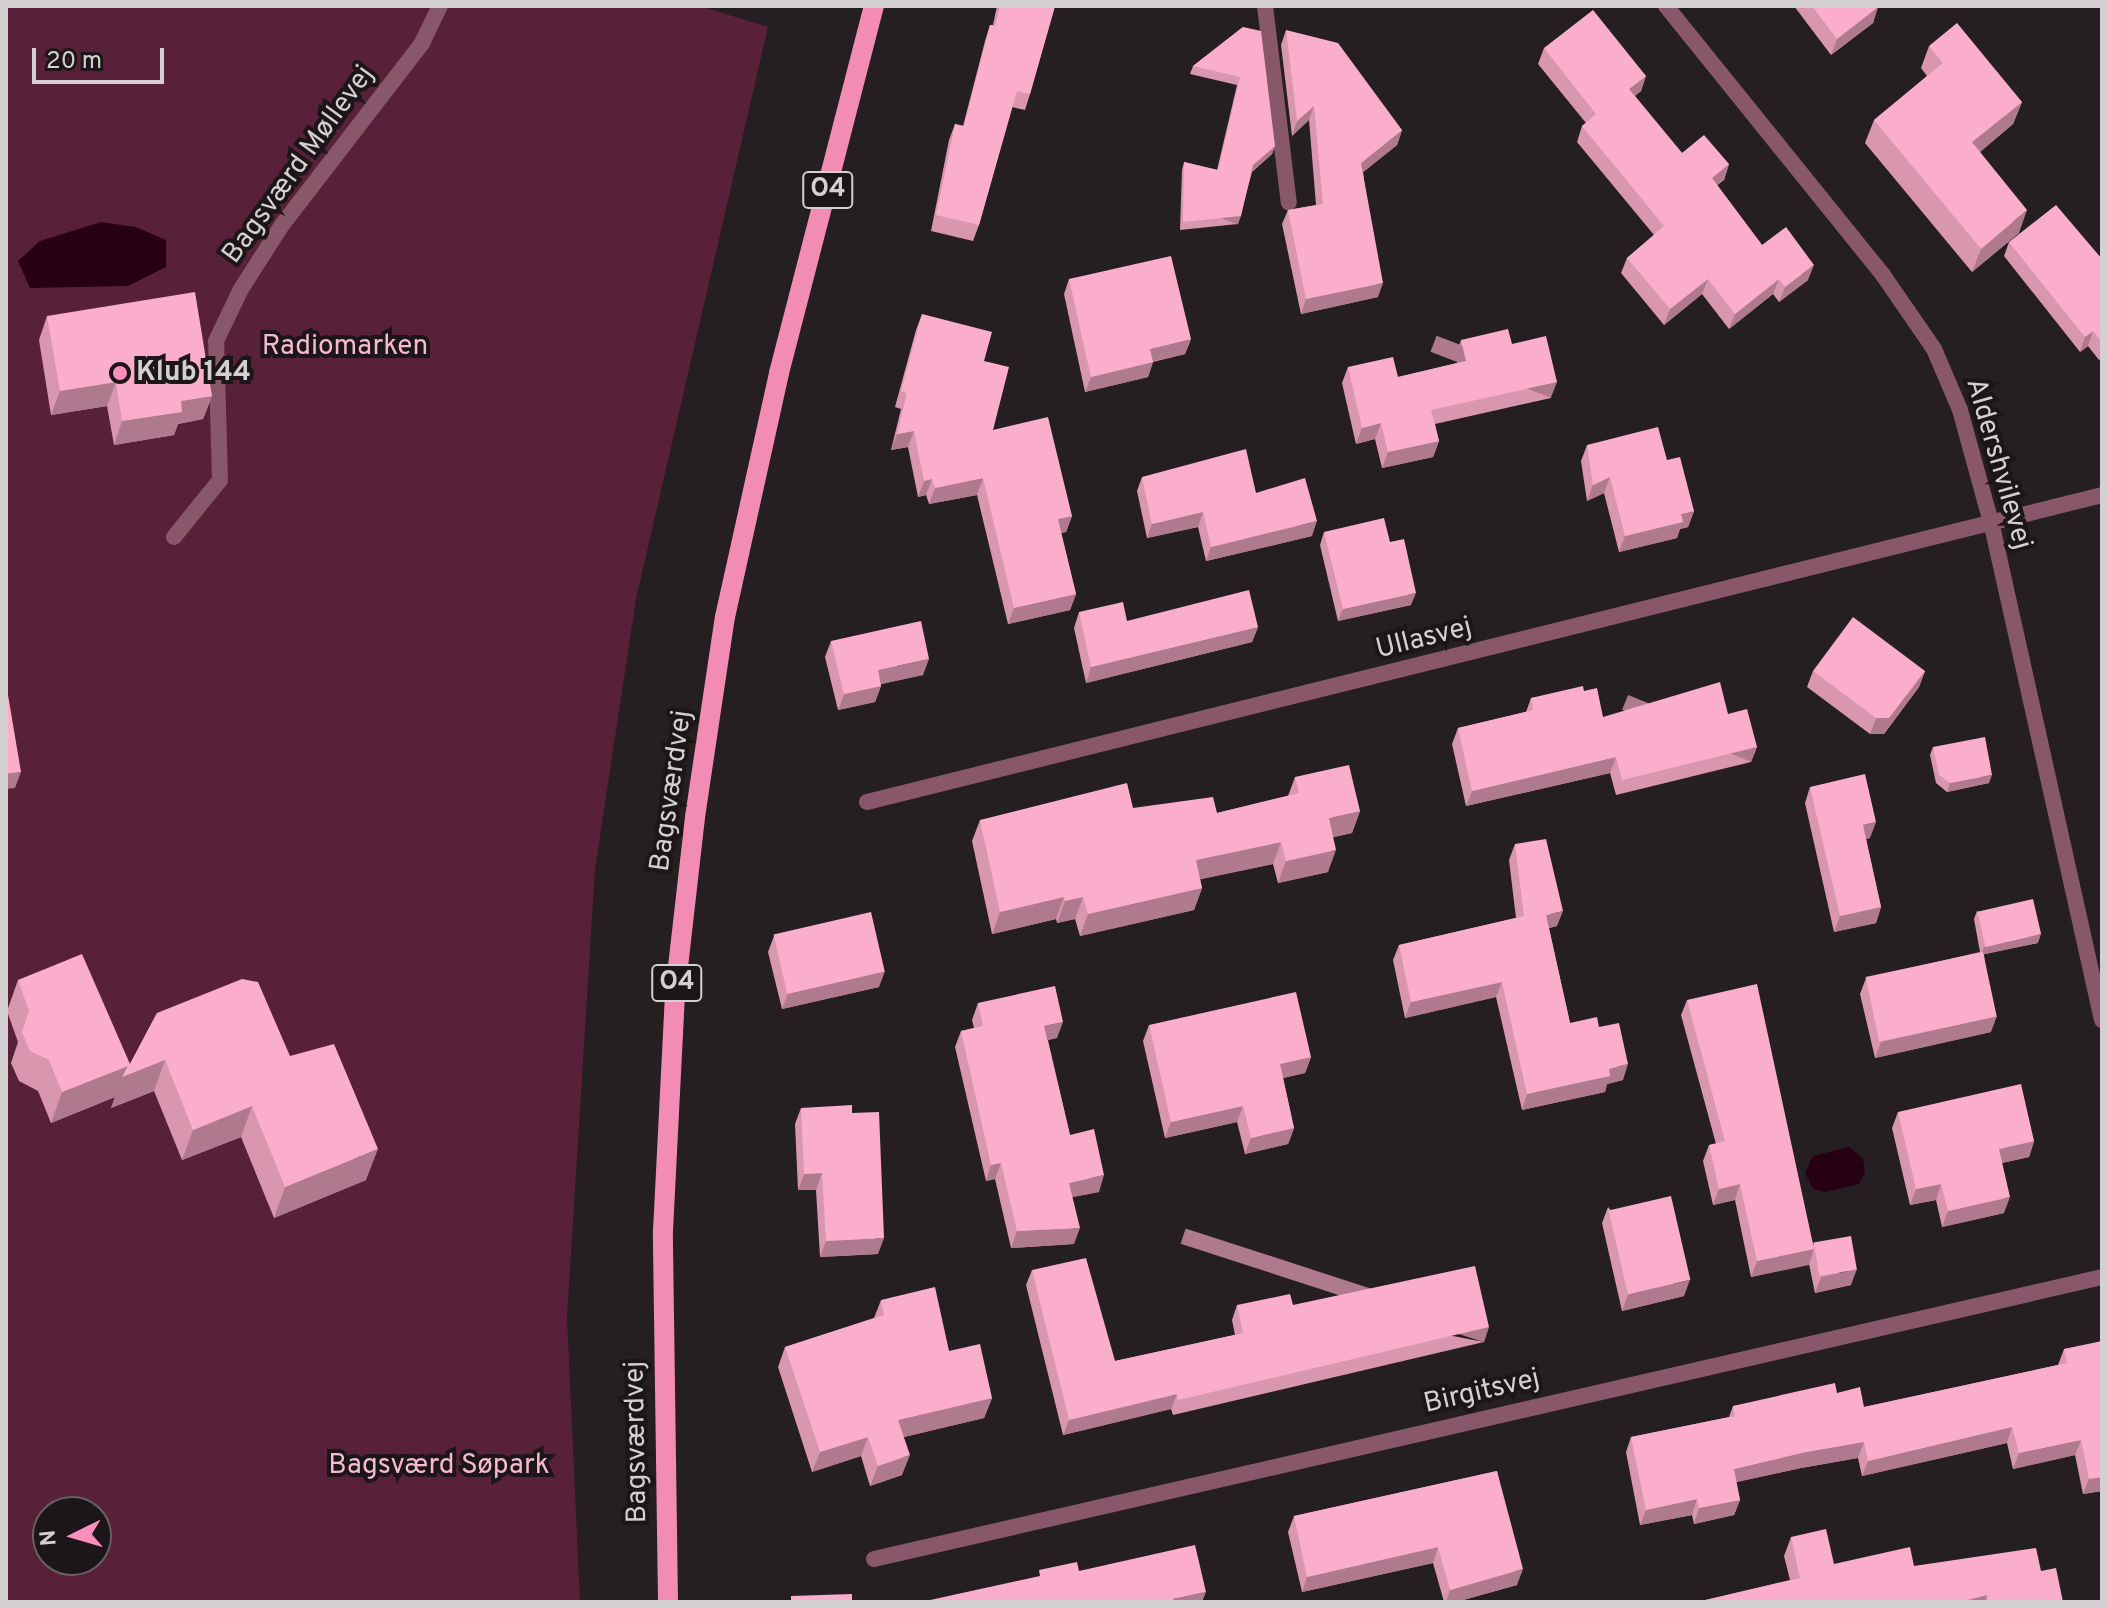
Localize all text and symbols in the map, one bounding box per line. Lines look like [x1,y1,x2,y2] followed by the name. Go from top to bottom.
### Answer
[36,32,168,82] scale bar
[46,47,102,77] text: 20 m
[216,59,382,271] street label: Bagsværd Møllevej
[802,168,854,212] road number: O4
[262,330,428,364] park label: Radiomarken
[136,356,251,390] place label: Klub 144
[111,364,129,382] marker: Klub 144
[1958,375,2038,553] street label: Aldershvilevej
[1373,611,1475,667] street label: Ullasvej
[644,708,700,874] street label: Bagsværdvej
[651,961,703,1005] road number: O4
[619,1360,655,1524] street label: Bagsværdvej
[1421,1362,1543,1422] street label: Birgitsvej
[328,1449,550,1483] park label: Bagsværd Søpark
[32,1496,112,1576] north arrow
[35,1529,64,1547] text: N

